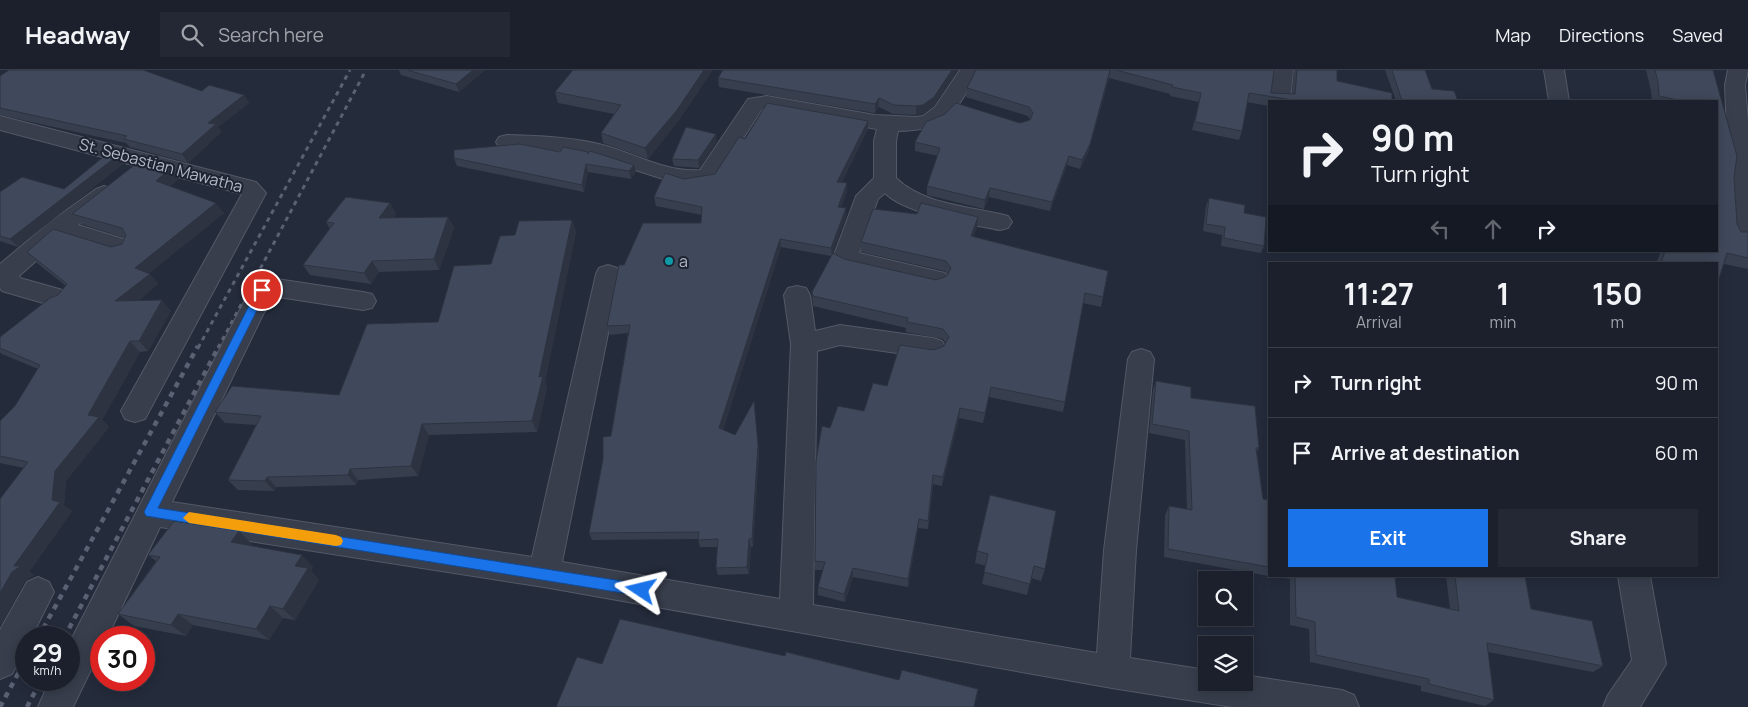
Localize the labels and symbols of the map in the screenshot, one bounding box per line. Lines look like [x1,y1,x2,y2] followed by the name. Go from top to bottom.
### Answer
[77,133,245,197] street label: St. Sebastian Mawatha
[679,250,688,272] place label: a
[663,255,675,267] marker: a
[241,269,283,311] pin
[614,563,666,615] position arrow
[90,626,155,691] speed limit sign: 30

